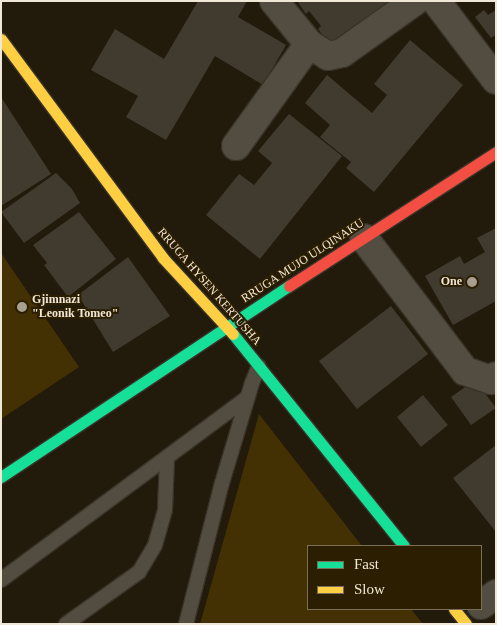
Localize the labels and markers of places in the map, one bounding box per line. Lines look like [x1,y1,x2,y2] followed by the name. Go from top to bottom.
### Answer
[441,275,462,289] place label: One
[466,276,478,288] marker: One
[32,293,119,321] place label: Gjimnazi "Leonik Tomeo"
[16,301,28,313] marker: Gjimnazi "Leonik Tomeo"

